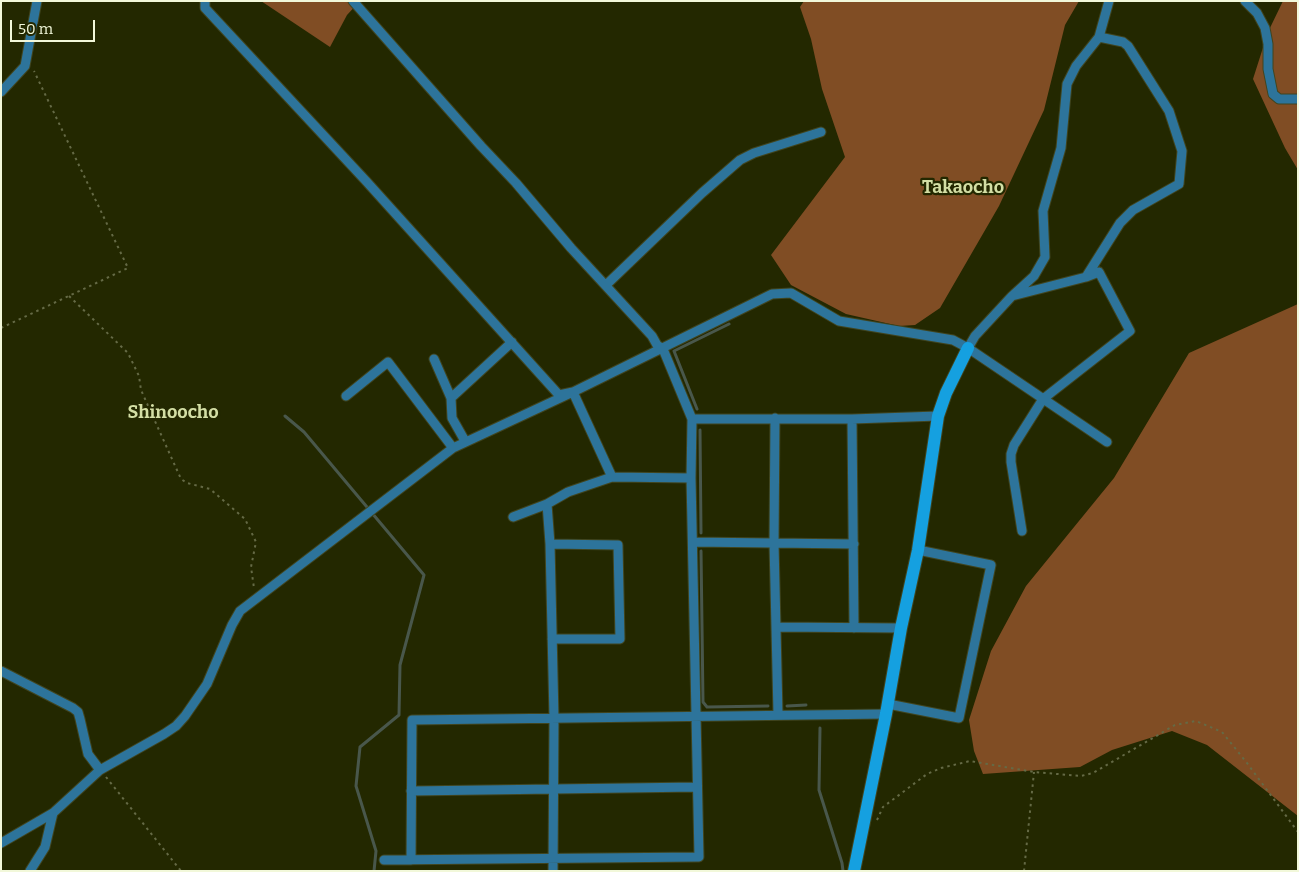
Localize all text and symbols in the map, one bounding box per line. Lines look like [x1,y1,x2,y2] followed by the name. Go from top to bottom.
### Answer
[12,10,98,42] scale bar
[18,20,53,38] text: 50 m
[922,177,1004,199] district label: Takaocho
[127,402,219,424] district label: Shinoocho

